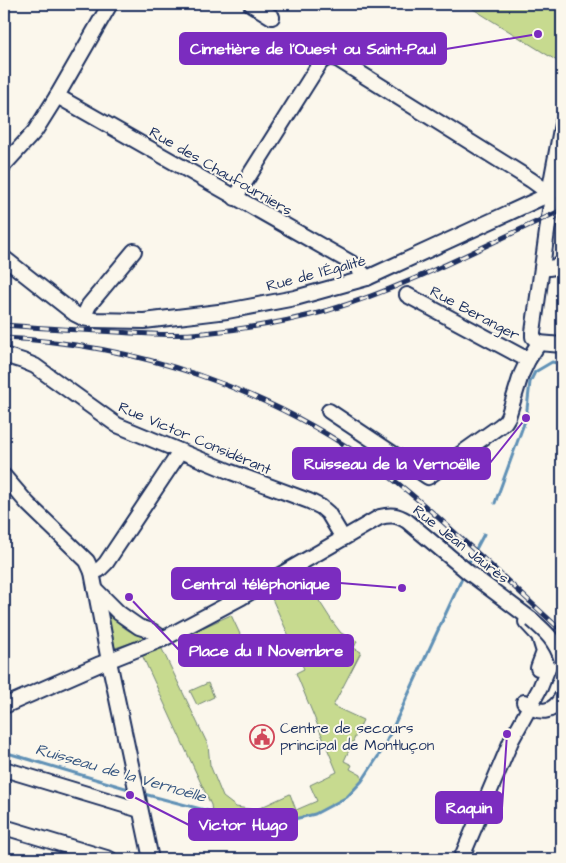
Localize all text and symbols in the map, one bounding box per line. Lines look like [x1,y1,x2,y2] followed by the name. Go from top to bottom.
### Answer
[180,33,446,64] callout: Cimetière de l’Ouest ou Saint-Paul
[190,38,436,60] text: Cimetière de l’Ouest ou Saint-Paul
[145,122,297,221] street label: Rue des Chaufourniers
[264,250,368,298] street label: Rue de l'Égalité
[426,281,523,347] street label: Rue Beranger
[115,397,274,480] street label: Rue Victor Considérant
[293,448,490,479] callout: Ruisseau de la Vernoëlle
[304,453,481,475] text: Ruisseau de la Vernoëlle
[408,500,514,589] street label: Rue Jean Jaurès
[172,568,340,599] callout: Central téléphonique
[182,573,330,595] text: Central téléphonique
[179,635,353,666] callout: Place du 11 Novembre
[189,640,343,662] text: Place du 11 Novembre
[280,718,435,756] place label: Centre de secours principal de Montluçon
[249,724,275,750] public building icon: Centre de secours principal de Montluçon
[33,738,210,808] water label: Ruisseau de la Vernoëlle
[436,792,502,823] callout: Raquin
[446,797,492,819] text: Raquin
[189,809,297,840] callout: Victor Hugo
[198,814,288,838] text: Victor Hugo

